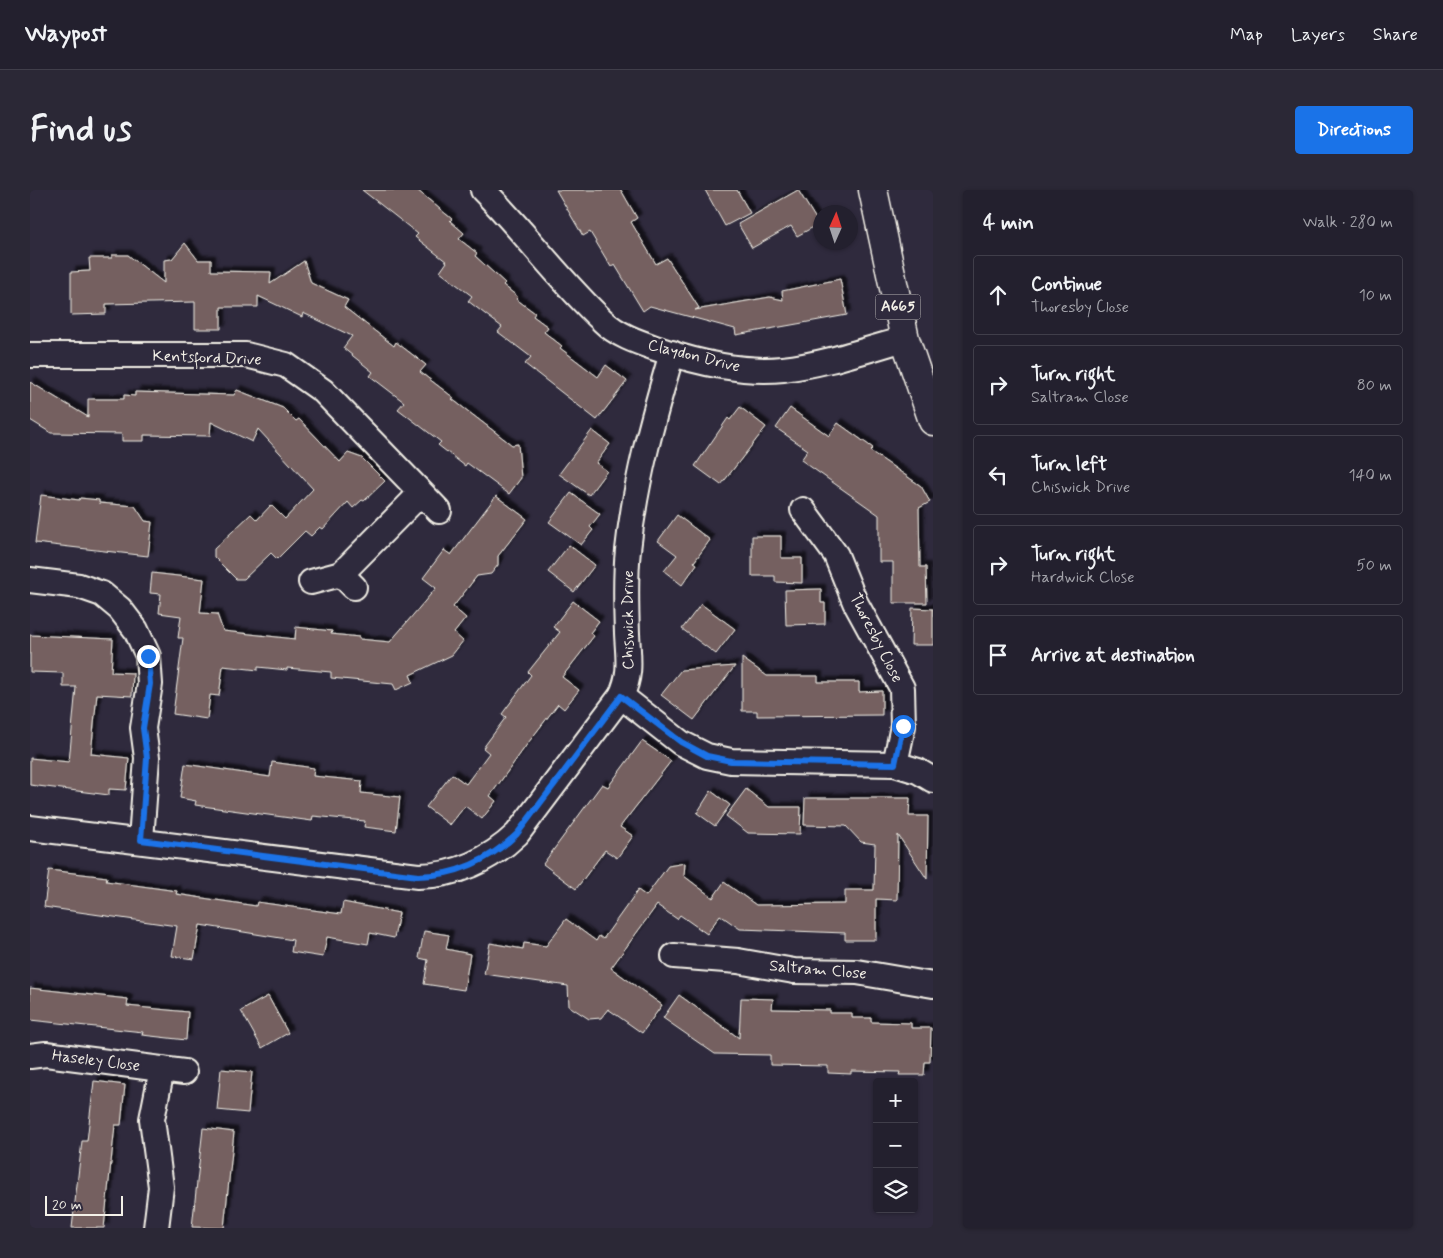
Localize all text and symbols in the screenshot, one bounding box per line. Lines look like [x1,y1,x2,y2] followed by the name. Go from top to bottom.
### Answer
[25,19,107,50] text: Waypost
[1230,23,1263,47] text: Map
[1291,23,1345,47] text: Layers
[1373,23,1418,47] text: Share
[1295,106,1413,154] button: Directions
[30,107,132,153] text: Find us
[813,205,858,250] north arrow
[983,209,1034,237] text: 4 min
[1303,212,1393,233] text: Walk · 280 m
[1031,272,1102,297] text: Continue
[984,281,1012,309] icon: ahead
[1359,285,1392,306] text: 10 m
[876,294,920,320] road number: A665
[1031,297,1129,318] text: Thoresby Close
[646,334,742,378] street label: Claydon Drive
[152,346,262,372] street label: Kentsford Drive
[1031,362,1115,387] text: Turn right
[984,371,1012,399] icon: right
[1357,375,1392,396] text: 80 m
[1031,387,1129,408] text: Saltram Close
[1031,452,1107,477] text: Turn left
[984,461,1012,489] icon: left
[1348,465,1392,486] text: 140 m
[1031,477,1130,498] text: Chiswick Drive
[1031,542,1115,567] text: Turn right
[984,551,1012,579] icon: right
[1356,555,1392,576] text: 50 m
[1031,567,1134,588] text: Hardwick Close
[618,570,639,670] street label: Chiswick Drive
[844,590,908,686] street label: Thoresby Close
[984,641,1012,669] icon: arrive
[1031,643,1195,668] text: Arrive at destination
[137,645,160,668] route end
[892,715,915,738] route start
[768,955,868,985] street label: Saltram Close
[51,1045,141,1077] street label: Haseley Close
[873,1078,918,1213] map controls
[873,1078,918,1123] button: +
[873,1123,918,1168] button: −
[873,1168,918,1213] button: layers
[45,1193,122,1216] scale bar
[52,1196,82,1214] text: 20 m

